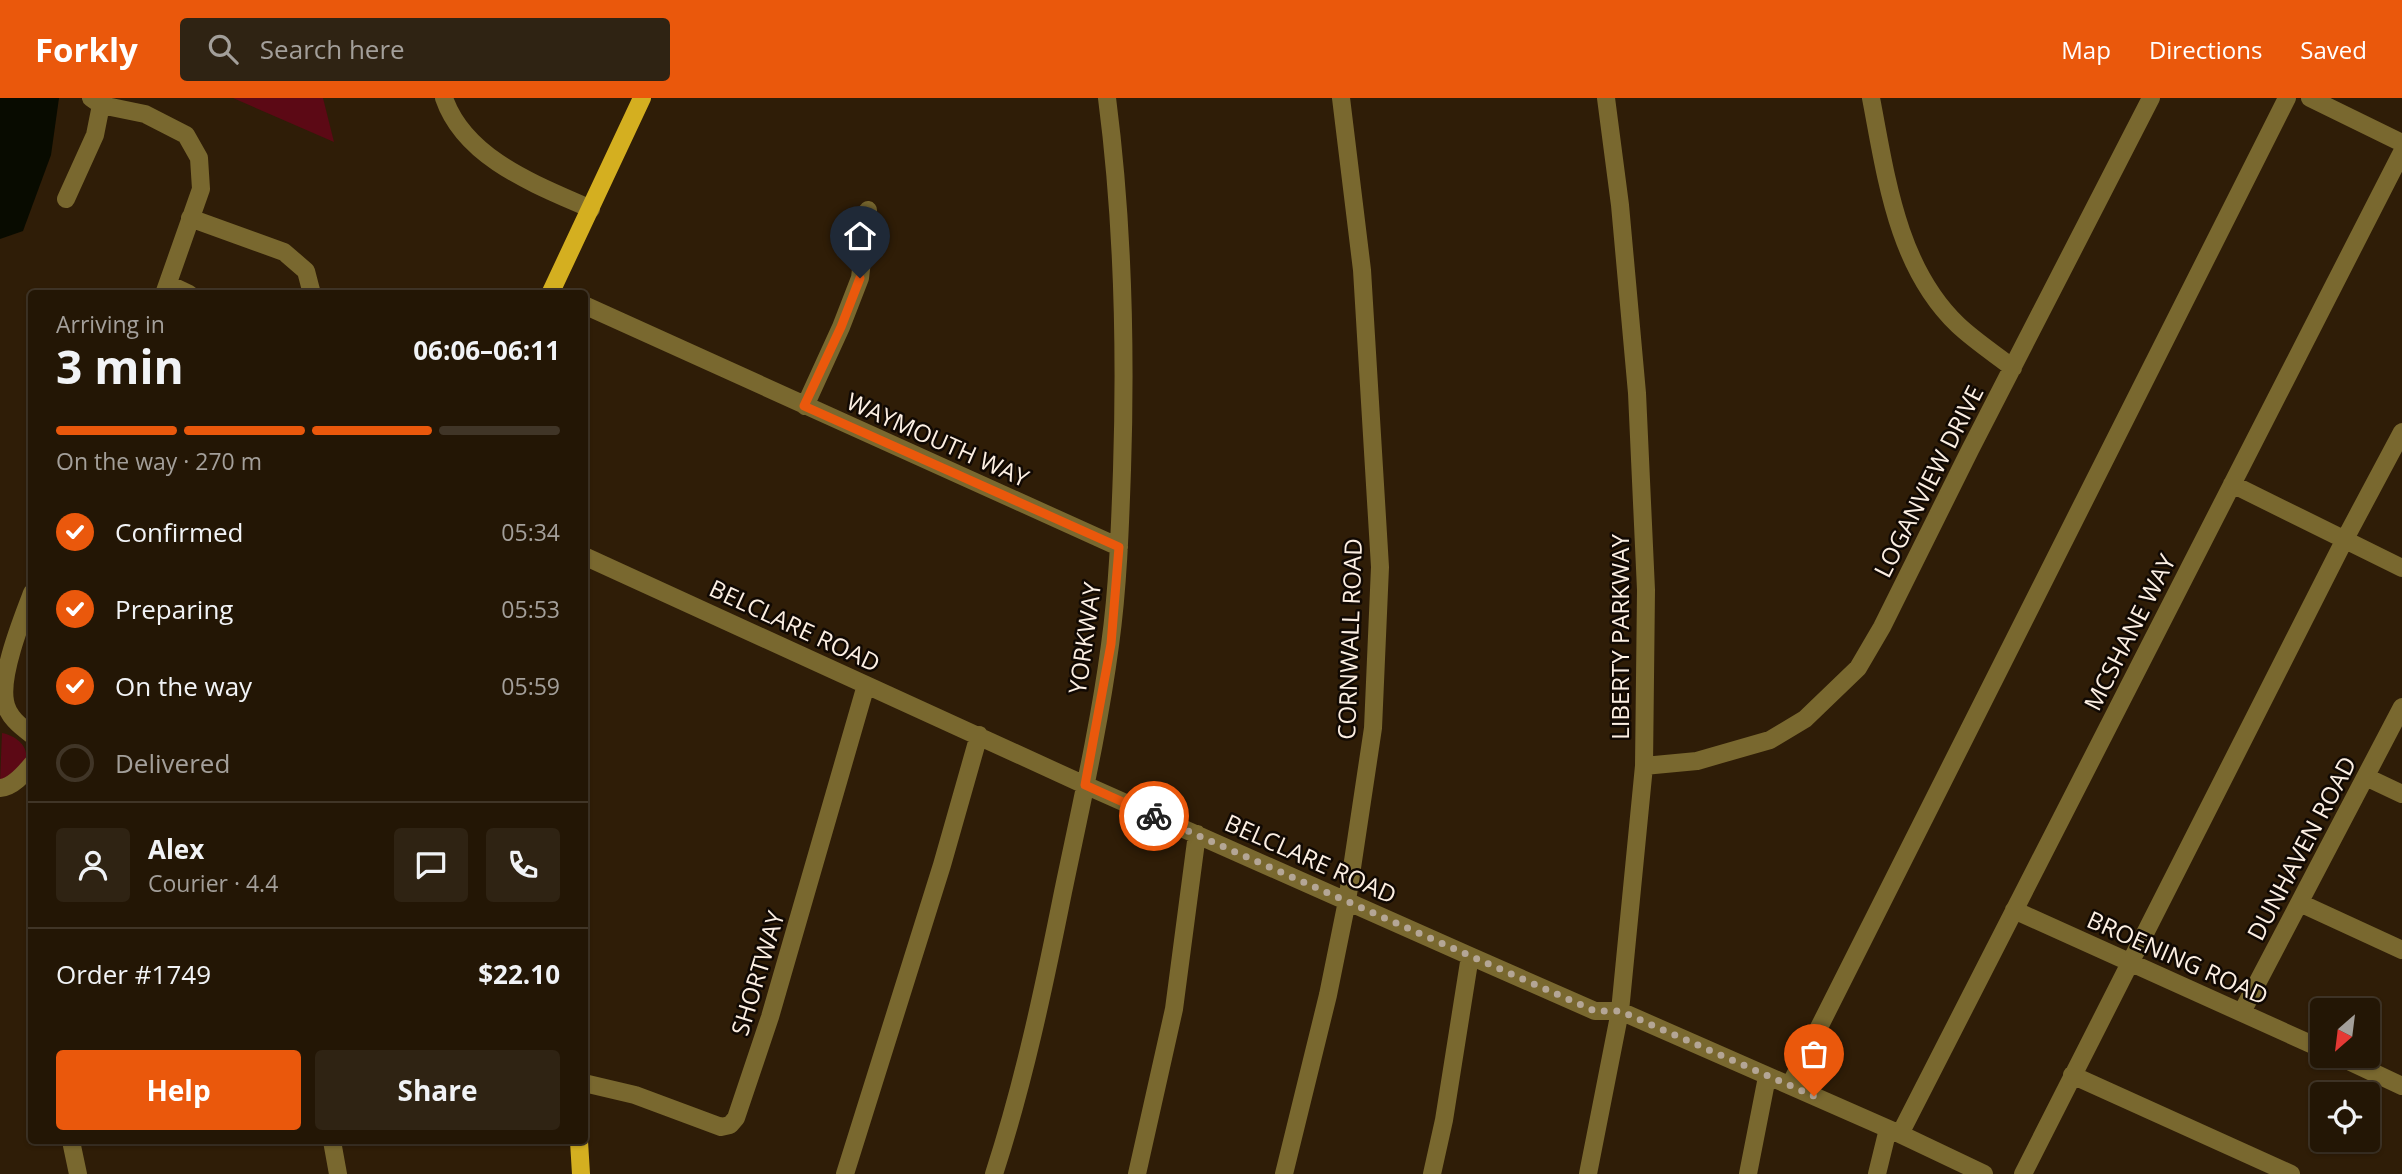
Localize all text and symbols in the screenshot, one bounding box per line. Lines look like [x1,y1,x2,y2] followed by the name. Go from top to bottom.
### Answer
[180,18,670,81] search box
[35,27,138,72] text: Forkly
[204,30,242,68] icon: search
[260,31,405,67] text: Search here
[2061,33,2111,66] text: Map
[2149,33,2262,66] text: Directions
[2300,33,2367,66] text: Saved
[830,206,890,278] pin
[841,217,879,255] icon: home
[56,308,165,340] text: Arriving in
[413,332,560,368] text: 06:06–06:11
[56,335,184,397] text: 3 min
[1865,379,1991,583] street label: LOGANVIEW DRIVE
[842,384,1035,494] street label: WAYMOUTH WAY
[56,445,262,477] text: On the way · 270 m
[56,513,94,551] icon: check
[115,514,243,550] text: Confirmed
[501,516,560,548] text: 05:34
[1603,534,1636,740] street label: LIBERTY PARKWAY
[1329,538,1369,740] street label: CORNWALL ROAD
[2075,548,2183,716] street label: MCSHANE WAY
[704,571,886,679] street label: BELCLARE ROAD
[1060,580,1108,696] street label: YORKWAY
[56,590,94,628] icon: check
[115,591,233,627] text: Preparing
[501,593,560,625] text: 05:53
[56,667,94,705] icon: check
[115,668,252,704] text: On the way
[501,670,560,702] text: 05:59
[115,745,230,781] text: Delivered
[2239,750,2363,946] street label: DUNHAVEN ROAD
[1119,781,1189,851] courier
[1135,797,1173,835] icon: bike
[1220,805,1402,911] street label: BELCLARE ROAD
[56,828,130,902] button: person
[394,828,468,902] button: chat
[486,828,560,902] button: phone
[148,831,204,867] text: Alex
[148,867,278,899] text: Courier · 4.4
[2082,902,2274,1012] street label: BROENING ROAD
[722,906,792,1039] street label: SHORTWAY
[56,956,211,992] text: Order #1749
[478,956,560,992] text: $22.10
[2310,998,2380,1068] north arrow
[2310,998,2380,1152] map controls
[1784,1024,1844,1096] pin
[1795,1035,1833,1073] icon: bag
[56,1050,301,1130] button: Help
[315,1050,560,1130] button: Share
[2310,1082,2380,1152] button: locate

